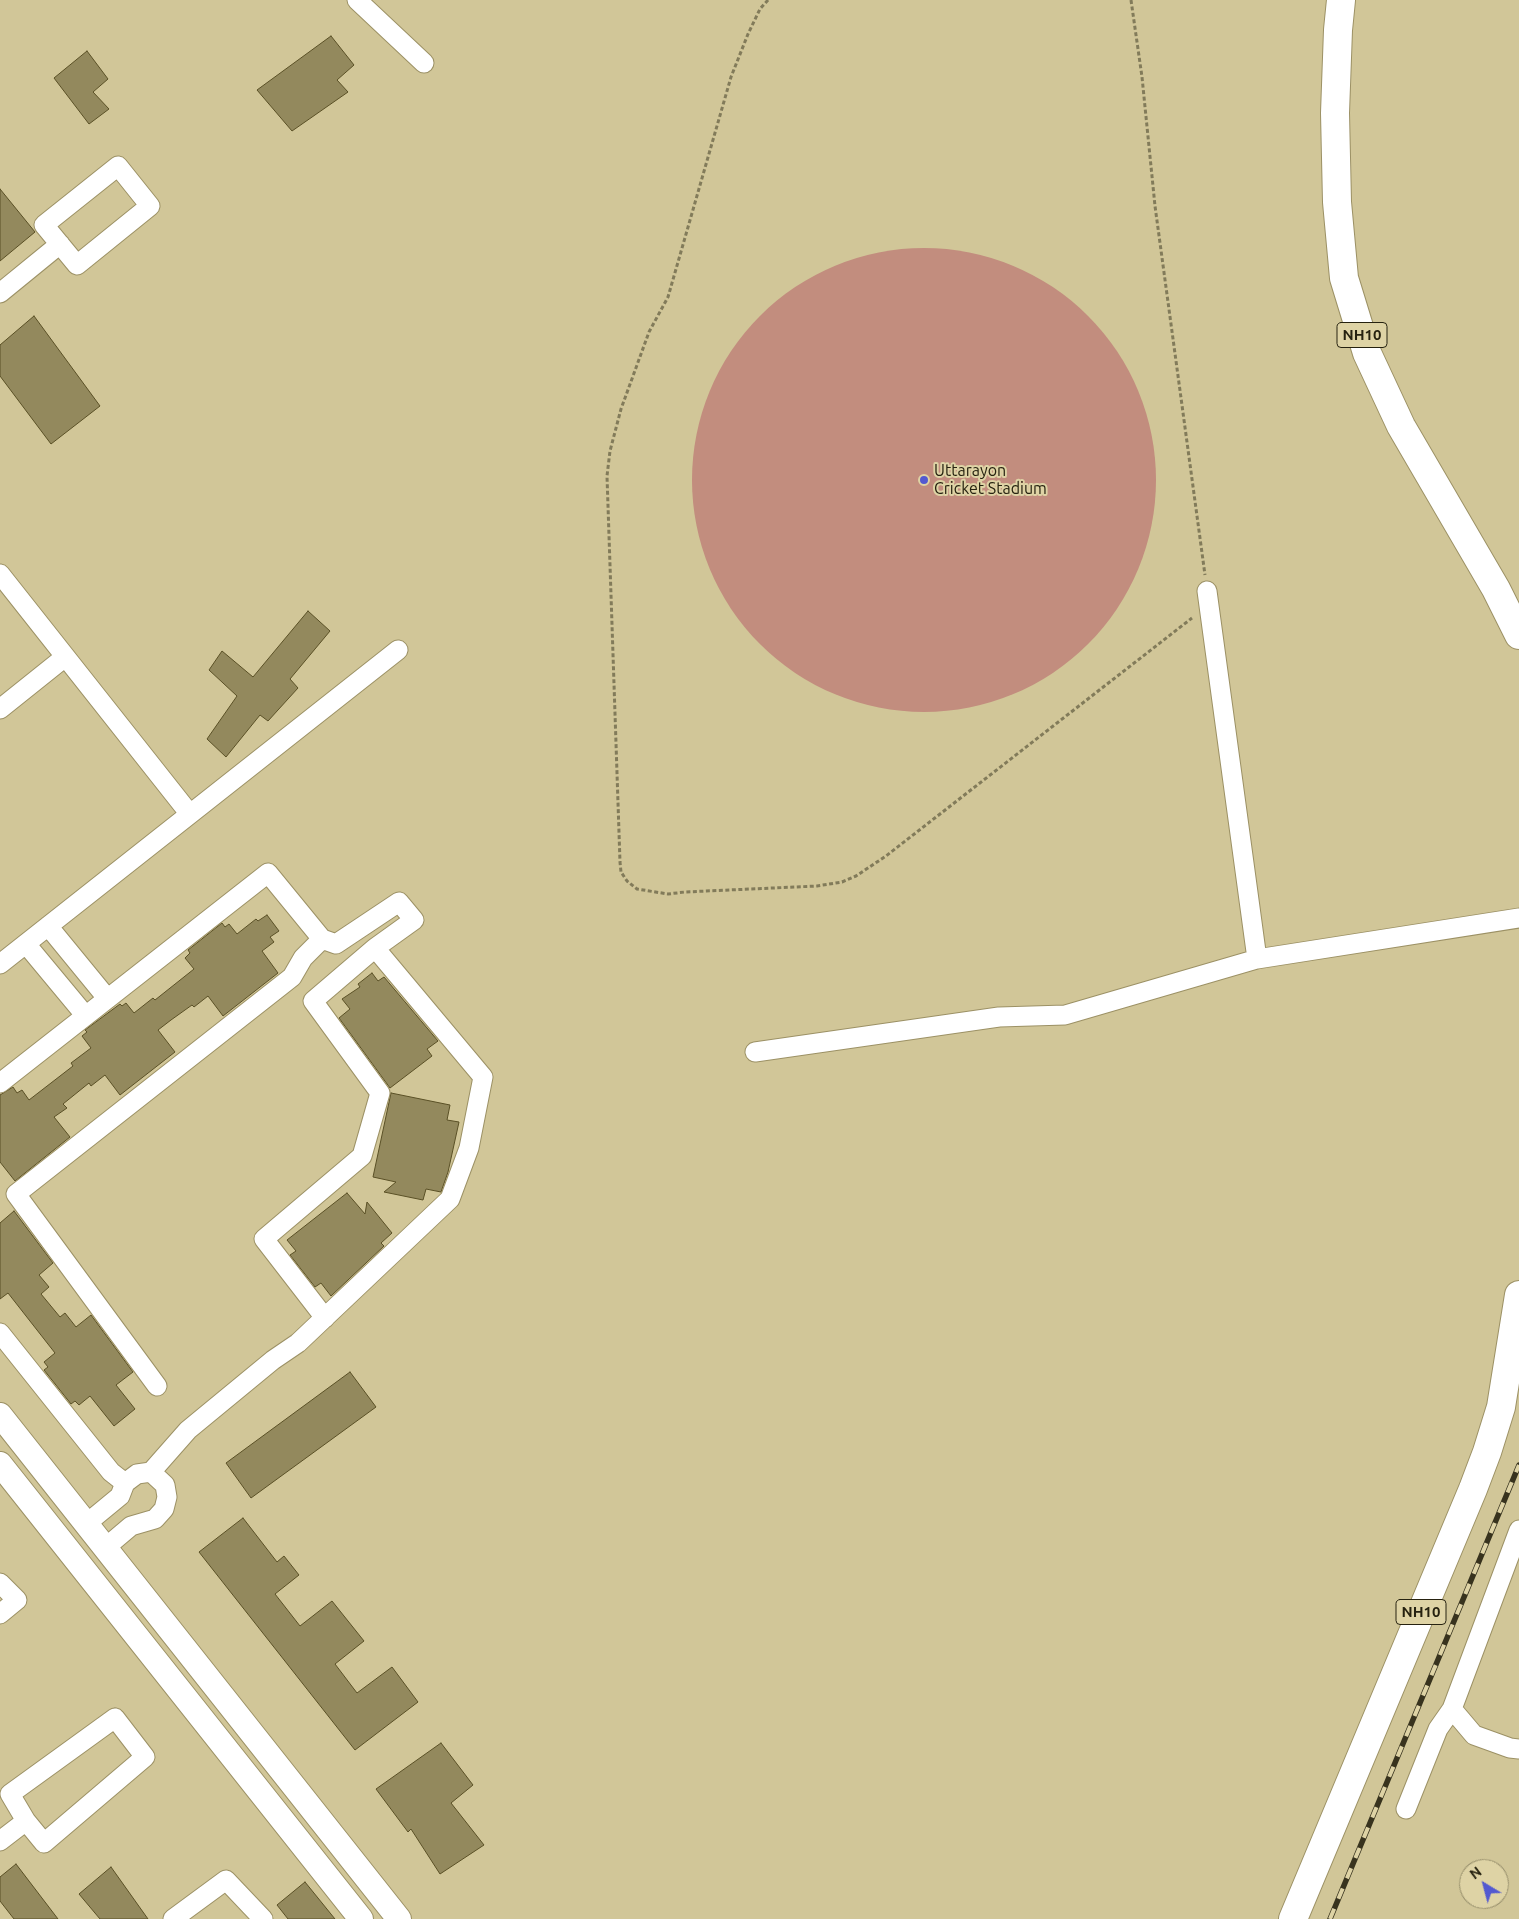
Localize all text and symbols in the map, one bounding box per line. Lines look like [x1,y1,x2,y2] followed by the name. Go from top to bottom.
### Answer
[1337,322,1387,348] road number: NH10
[934,461,1047,499] place label: Uttarayon Cricket Stadium
[918,474,930,486] marker: Uttarayon Cricket Stadium
[1396,1600,1446,1624] road number: NH10
[1459,1859,1509,1909] north arrow
[1467,1863,1485,1882] text: N

